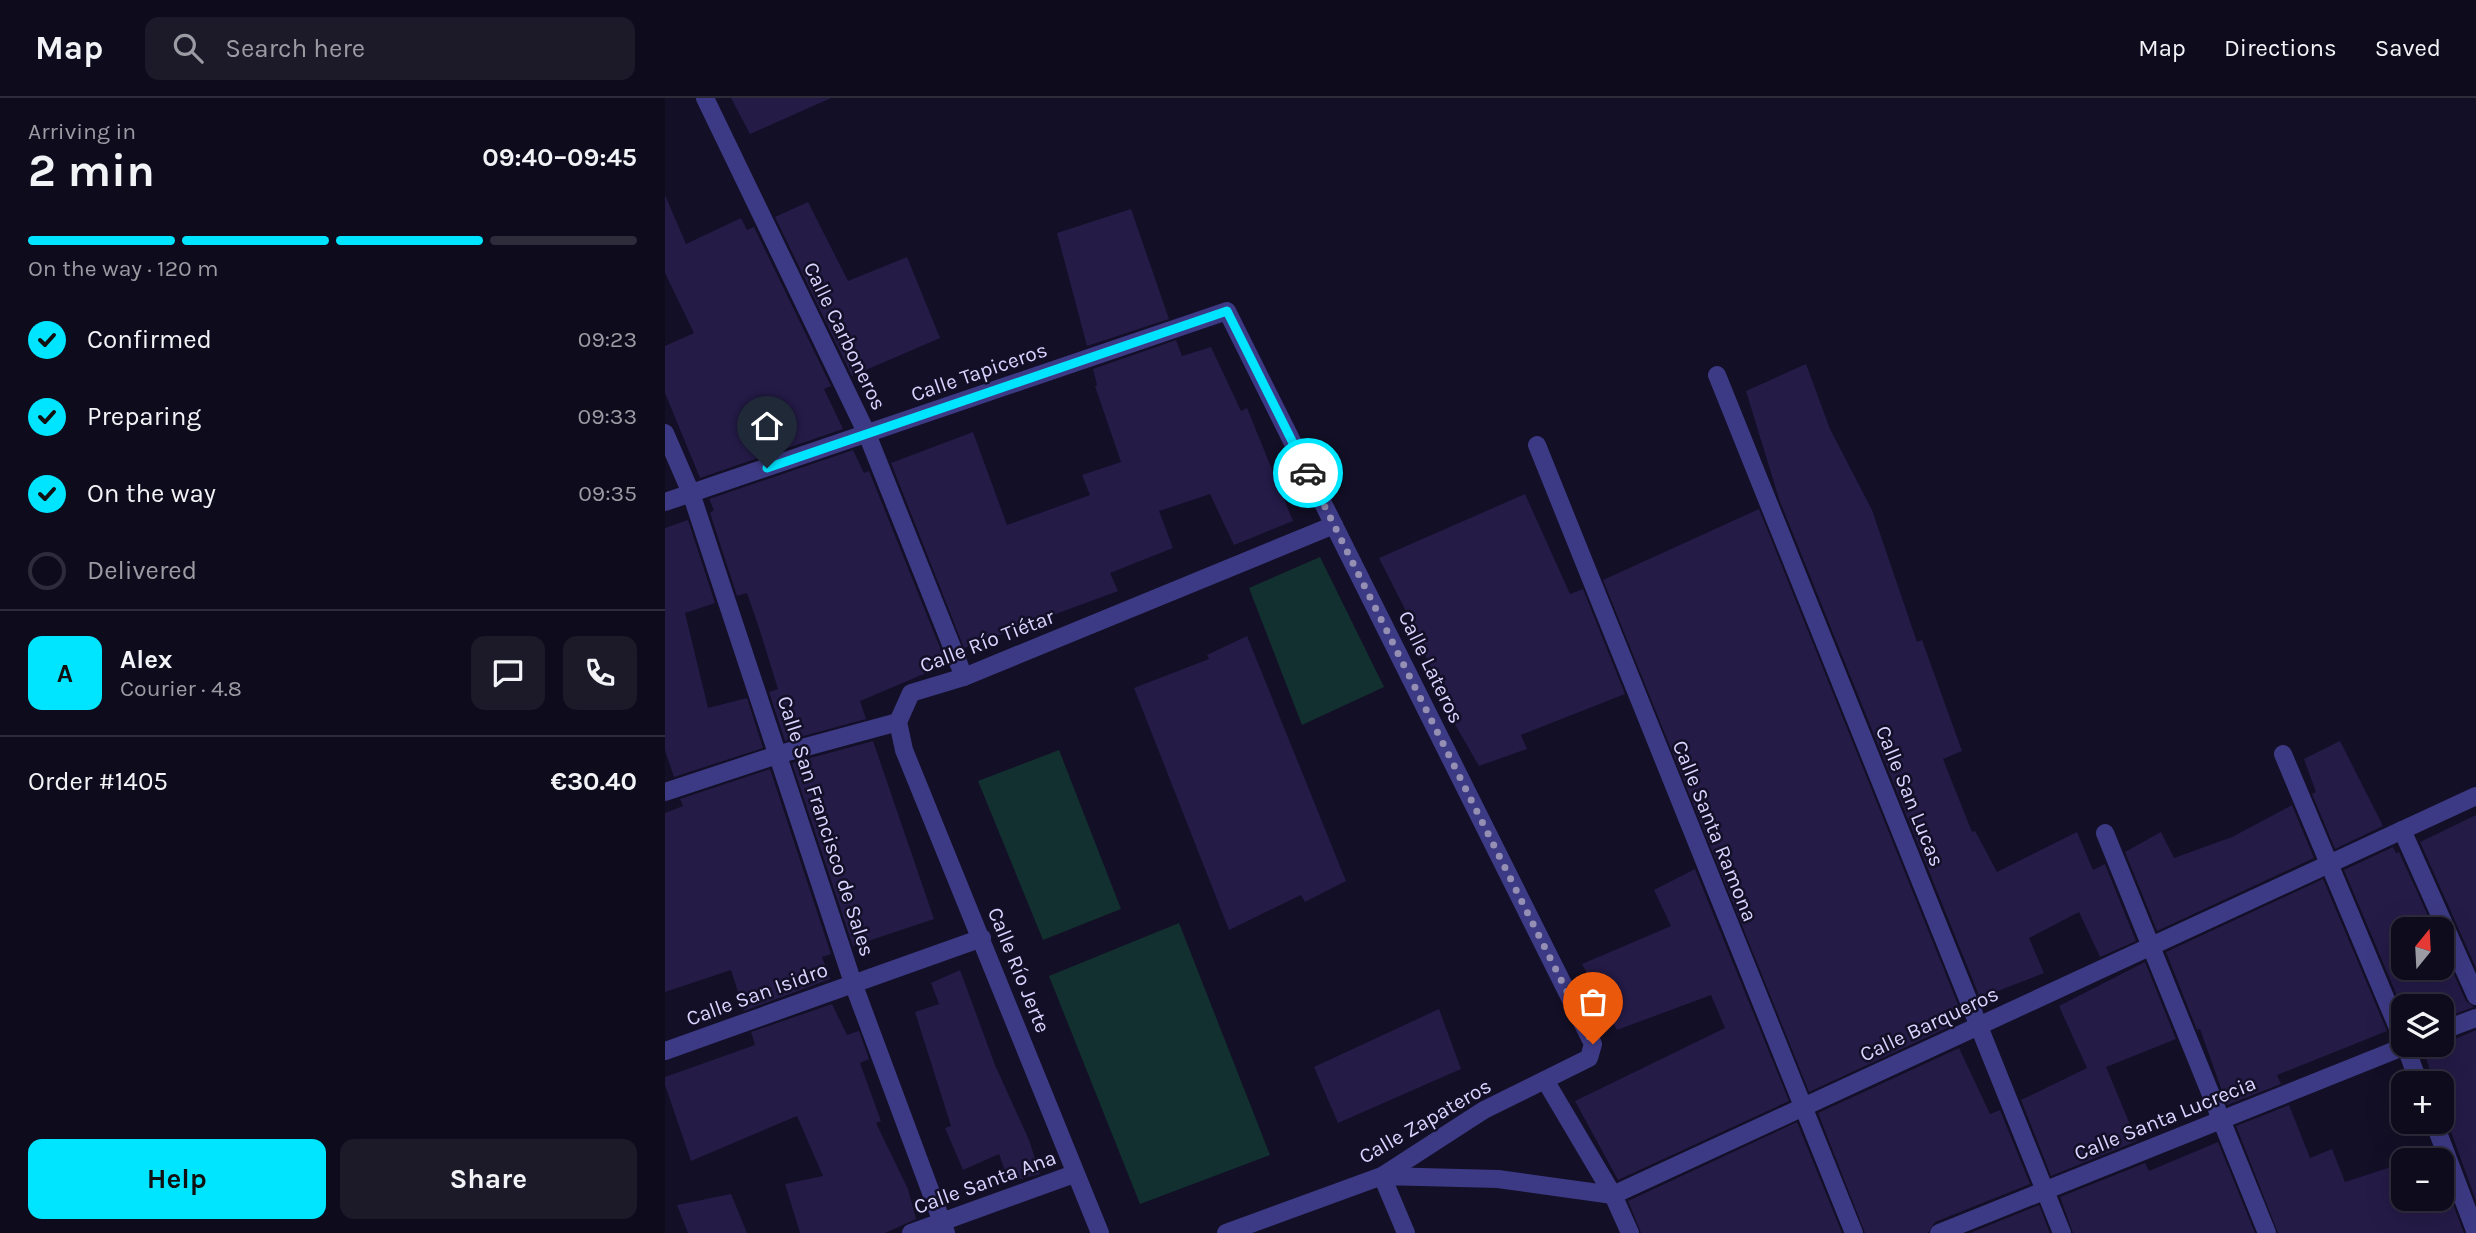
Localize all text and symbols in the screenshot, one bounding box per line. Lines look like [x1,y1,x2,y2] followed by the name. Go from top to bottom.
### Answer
[145,17,635,80] search box
[35,29,103,67] text: Map
[169,29,207,67] icon: search
[225,33,365,64] text: Search here
[2138,34,2186,62] text: Map
[2224,34,2337,62] text: Directions
[2375,34,2441,62] text: Saved
[28,118,136,145] text: Arriving in
[482,142,637,173] text: 09:40–09:45
[28,144,155,198] text: 2 min
[28,255,219,282] text: On the way · 120 m
[799,258,891,414] street label: Calle Carboneros
[28,321,66,359] icon: check
[87,324,212,355] text: Confirmed
[578,326,637,353] text: 09:23
[908,337,1050,407] street label: Calle Tapiceros
[737,396,797,468] pin
[28,398,66,436] icon: check
[87,401,201,432] text: Preparing
[578,403,637,430] text: 09:33
[748,407,786,445] icon: home
[1273,438,1343,508] courier
[1289,454,1327,492] icon: car
[28,475,66,513] icon: check
[87,478,216,509] text: On the way
[578,480,637,507] text: 09:35
[87,555,197,586] text: Delivered
[916,604,1058,678] street label: Calle Río Tiétar
[1393,607,1469,727] street label: Calle Lateros
[471,636,545,710] button: chat
[563,636,637,710] button: phone
[120,644,172,675] text: Alex
[57,658,73,689] text: A
[120,675,242,702] text: Courier · 4.8
[773,693,879,959] street label: Calle San Francisco de Sales
[1871,722,1949,870] street label: Calle San Lucas
[1668,737,1762,925] street label: Calle Santa Ramona
[28,766,168,797] text: Order #1405
[550,766,637,797] text: €30.40
[983,904,1055,1036] street label: Calle Río Jerte
[2391,917,2453,980] north arrow
[2391,917,2454,1211] map controls
[683,957,831,1031] street label: Calle San Isidro
[1563,972,1623,1044] pin
[1856,981,2002,1067] street label: Calle Barqueros
[1574,983,1612,1021] icon: bag
[2391,994,2454,1057] button: layers
[2071,1071,2259,1165] street label: Calle Santa Lucrecia
[2391,1071,2454,1134] button: +
[1355,1073,1495,1169] street label: Calle Zapateros
[28,1139,326,1219] button: Help
[340,1139,637,1219] button: Share
[911,1145,1059,1219] street label: Calle Santa Ana
[2391,1148,2454,1211] button: −

